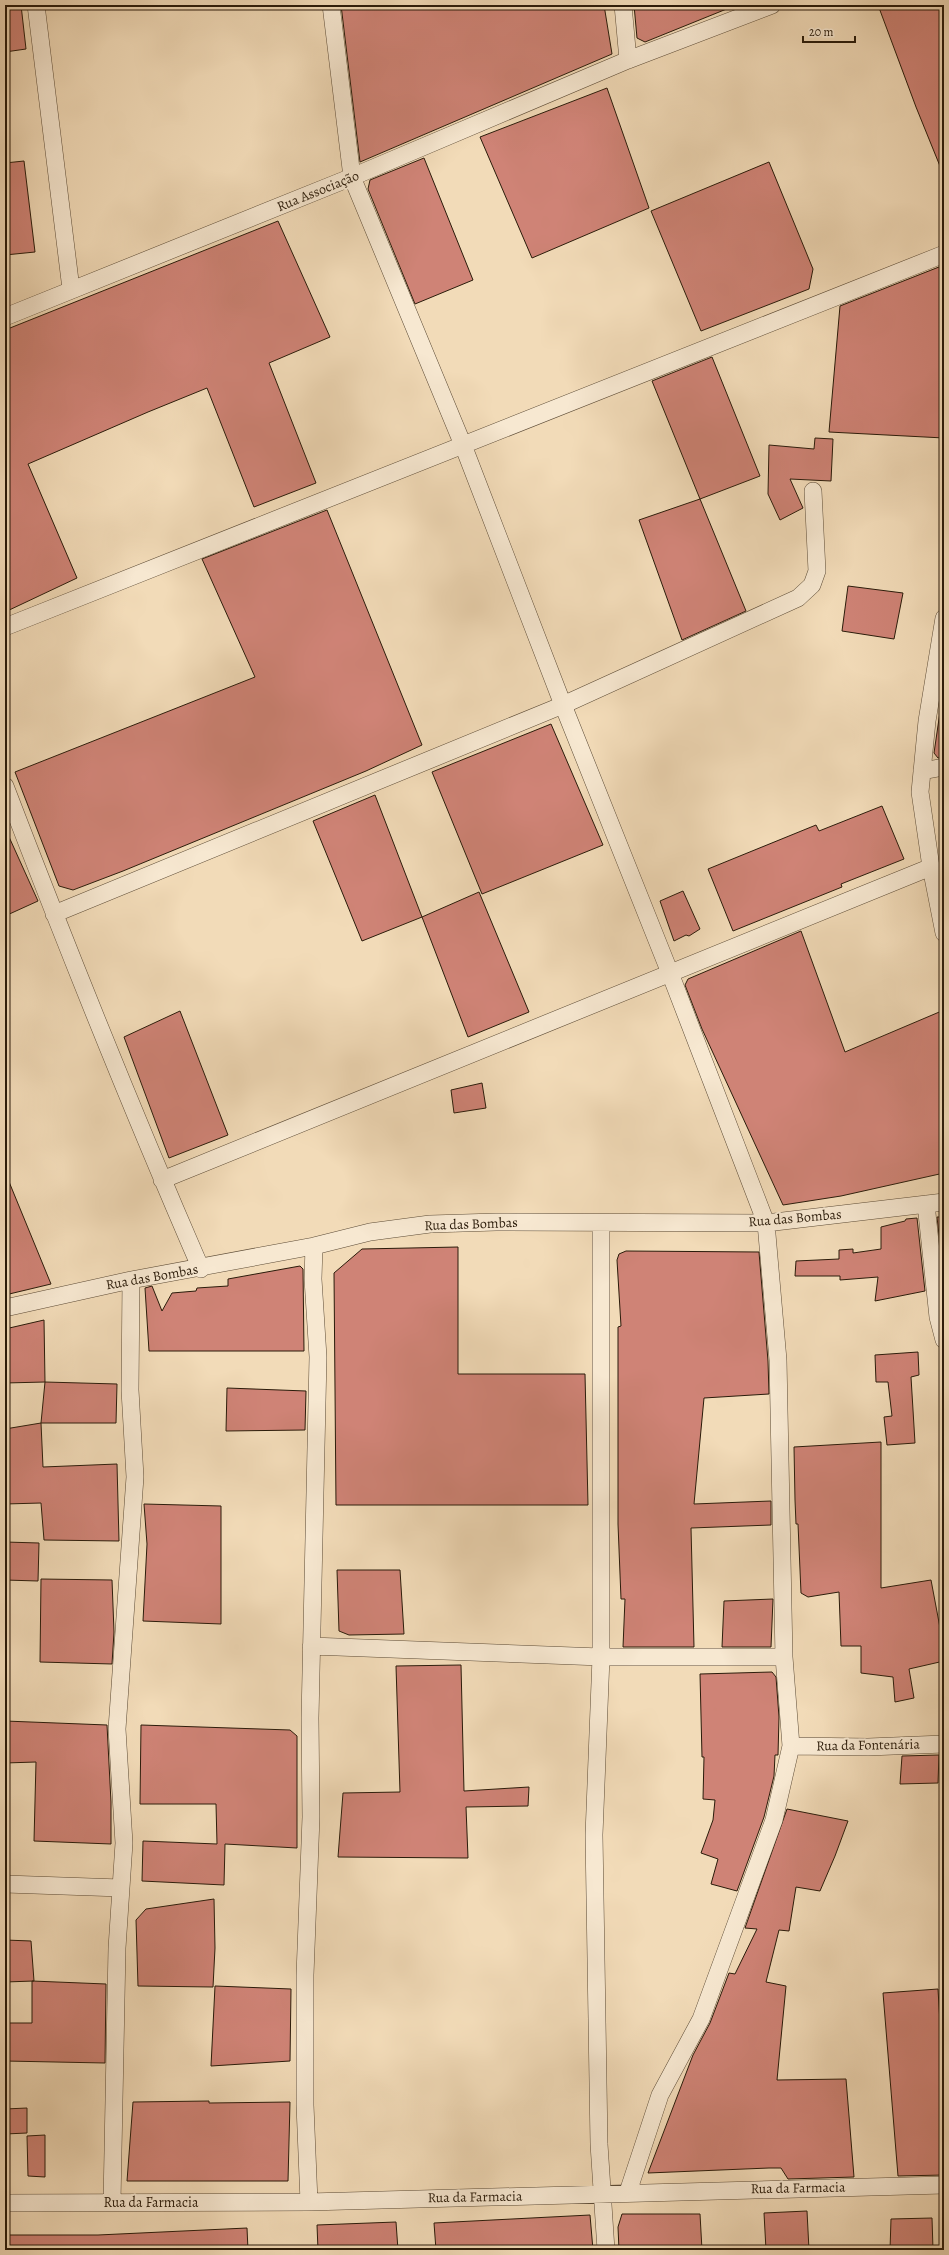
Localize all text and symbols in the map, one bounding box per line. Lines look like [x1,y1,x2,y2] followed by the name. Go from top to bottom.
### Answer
[803,18,855,44] scale bar
[809,24,833,40] text: 20 m
[274,166,362,216] street label: Rua Associação
[748,1204,842,1232] street label: Rua das Bombas
[424,1213,518,1235] street label: Rua das Bombas
[104,1260,200,1294] street label: Rua das Bombas
[816,1735,921,1755] street label: Rua da Fontenária
[750,2178,846,2198] street label: Rua da Farmacia
[427,2187,523,2207] street label: Rua da Farmacia
[104,2193,199,2212] street label: Rua da Farmacia

